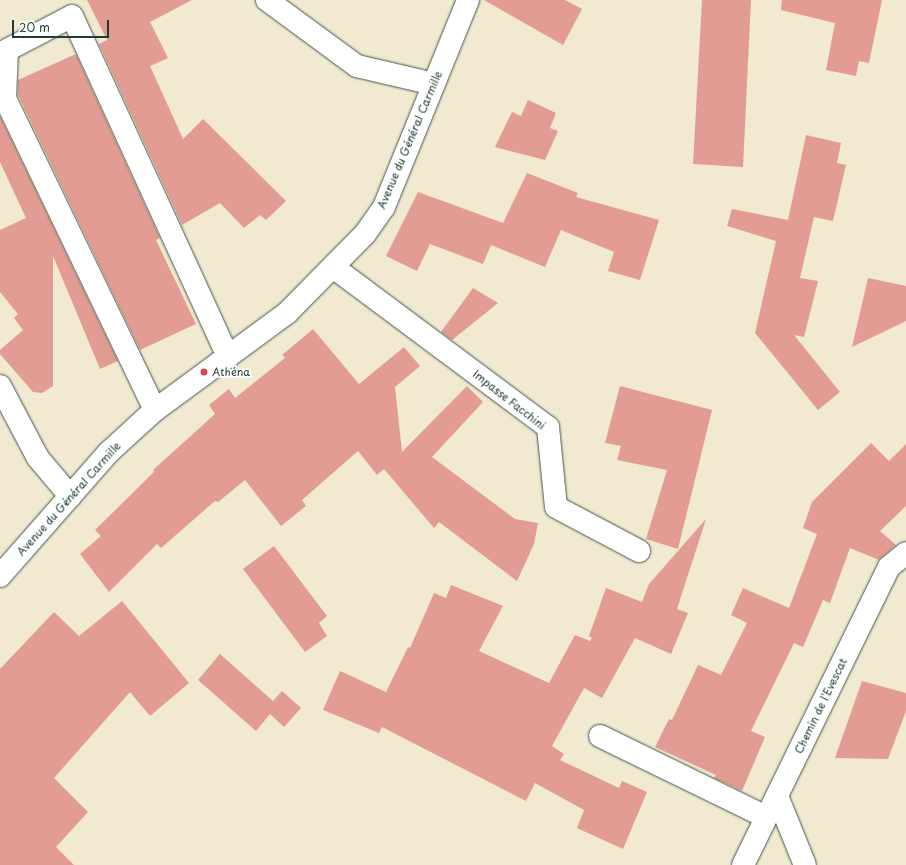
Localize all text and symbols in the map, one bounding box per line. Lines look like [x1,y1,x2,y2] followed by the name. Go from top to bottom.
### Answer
[14,12,111,38] scale bar
[19,18,50,36] text: 20 m
[375,69,445,211] street label: Avenue du Général Carmille
[212,365,250,379] place label: Athéna
[199,367,209,377] marker: Athéna
[470,367,548,433] street label: Impasse Facchini
[14,439,124,559] street label: Avenue du Général Carmille
[792,656,850,756] street label: Chemin de l'Evescat

